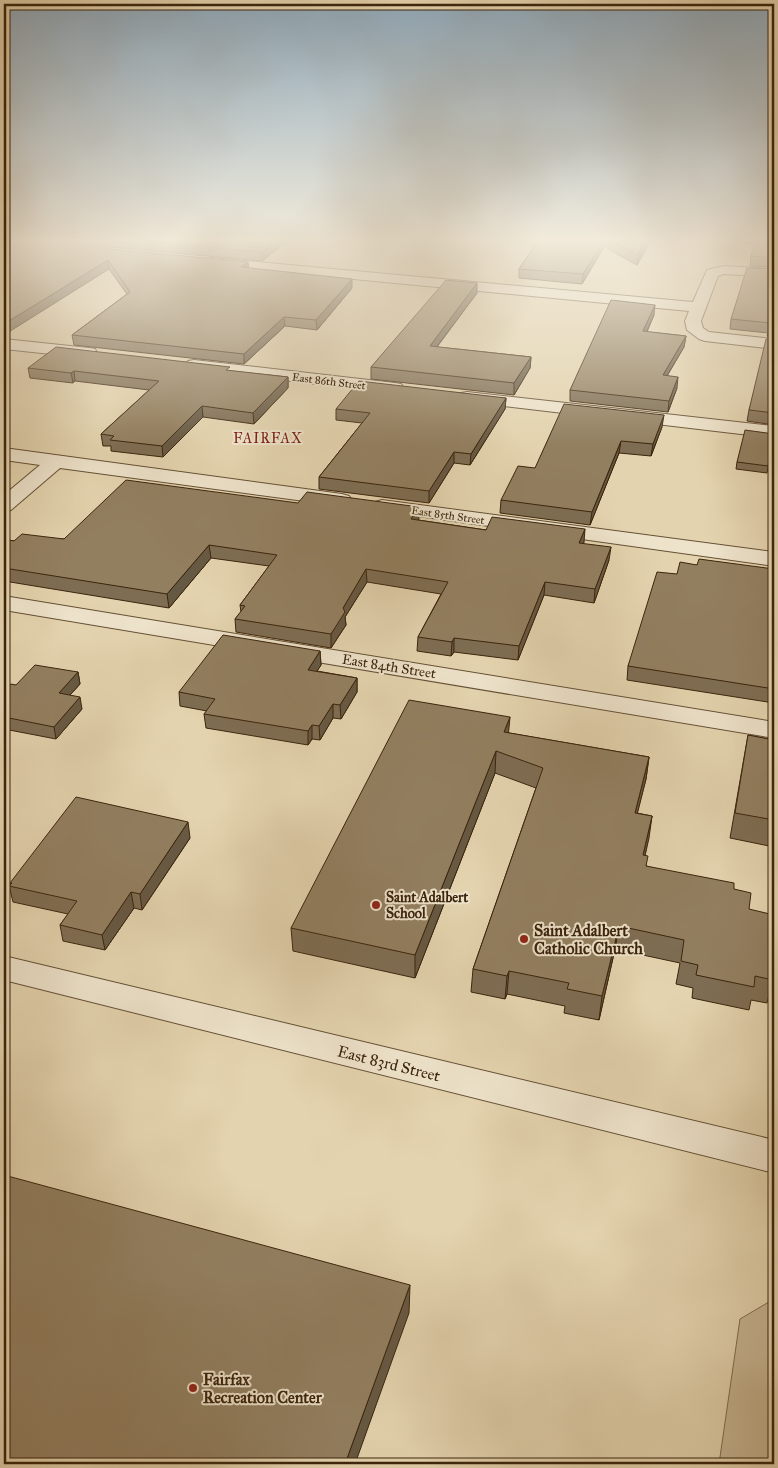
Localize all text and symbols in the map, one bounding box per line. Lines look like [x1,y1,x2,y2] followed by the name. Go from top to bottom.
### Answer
[291,371,367,392] street label: East 86th Street
[233,430,303,447] district label: FAIRFAX
[411,504,485,527] street label: East 85th Street
[341,651,437,682] street label: East 84th Street
[386,889,468,922] place label: Saint Adalbert School
[370,899,382,911] marker: Saint Adalbert School
[534,921,643,958] place label: Saint Adalbert Catholic Church
[518,933,530,945] marker: Saint Adalbert Catholic Church
[336,1042,443,1086] street label: East 83rd Street
[203,1370,323,1407] place label: Fairfax Recreation Center
[187,1382,199,1394] marker: Fairfax Recreation Center

